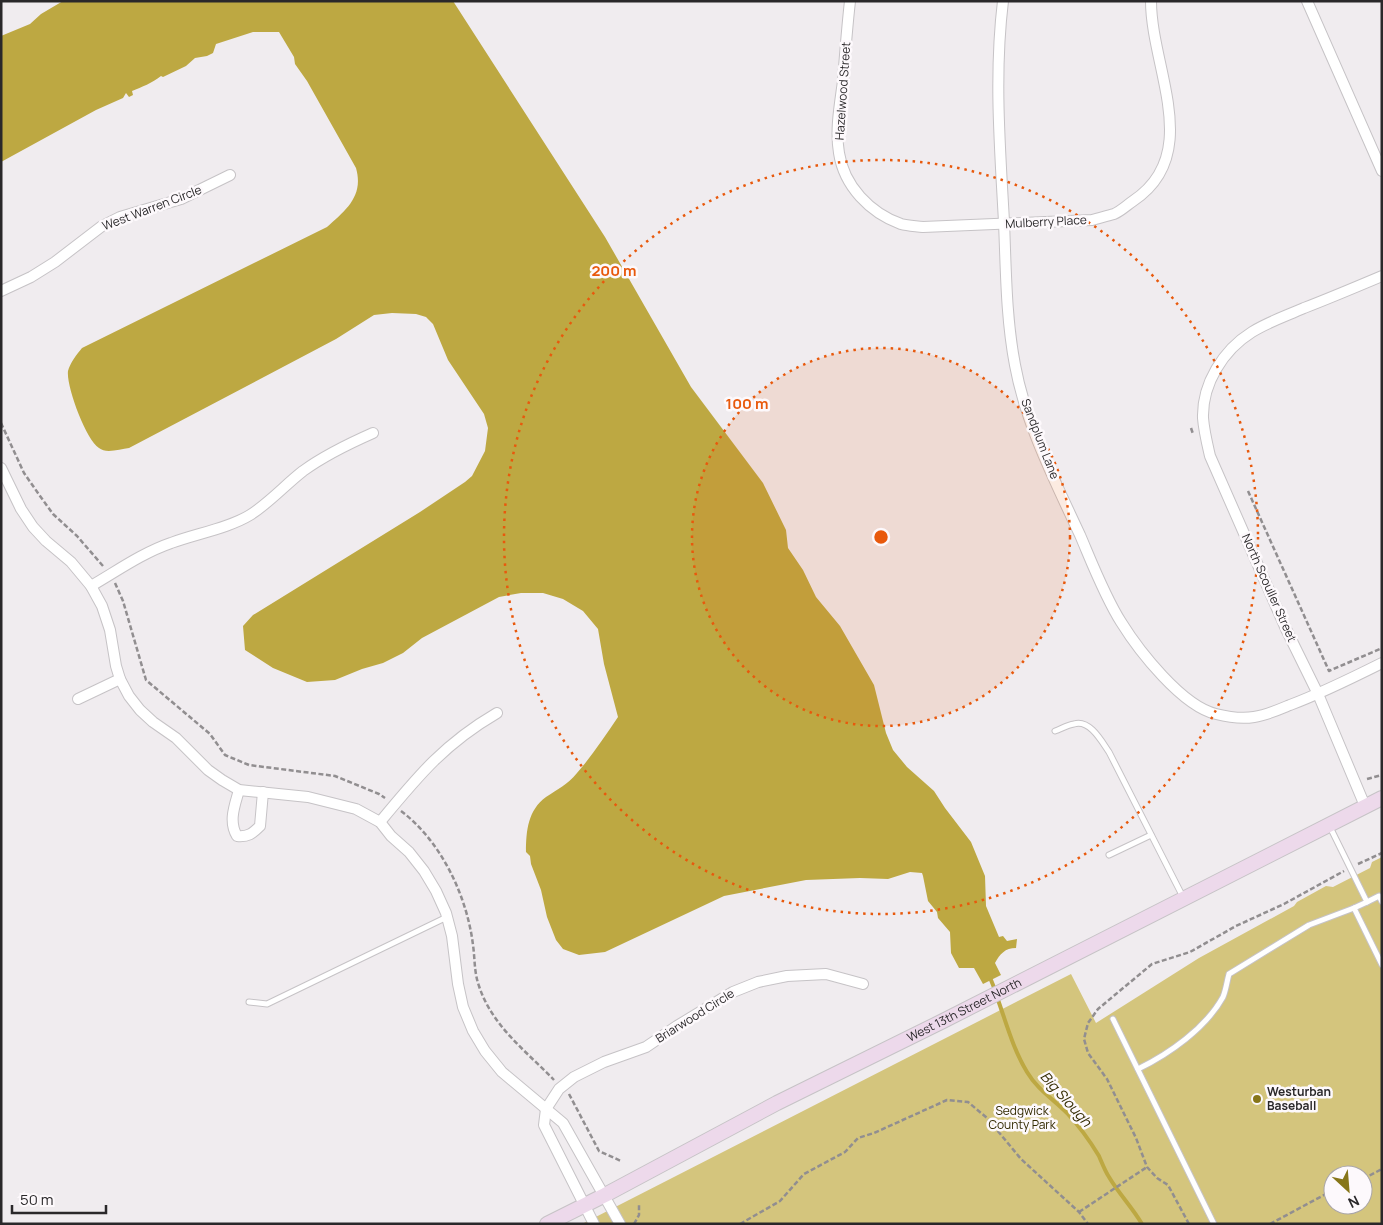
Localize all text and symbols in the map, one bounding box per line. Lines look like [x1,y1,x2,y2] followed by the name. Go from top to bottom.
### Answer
[831,41,854,141] street label: Hazelwood Street
[100,181,204,234] street label: West Warren Circle
[1005,211,1087,232] street label: Mulberry Place
[591,260,637,281] text: 200 m
[726,393,768,414] text: 100 m
[1017,396,1064,481] street label: Sandplum Lane
[872,528,890,546] centre of rings
[1238,531,1301,645] street label: North Scouller Street
[904,974,1024,1045] street label: West 13th Street North
[652,985,737,1047] street label: Briarwood Circle
[1037,1067,1097,1131] water label: Big Slough
[1267,1083,1331,1114] place label: Westurban Baseball
[1251,1093,1263,1105] marker: Westurban Baseball
[988,1102,1057,1133] park label: Sedgwick County Park
[1323,1165,1373,1215] north arrow
[12,1182,106,1214] scale bar
[20,1189,54,1210] text: 50 m
[1345,1191,1363,1213] text: N

